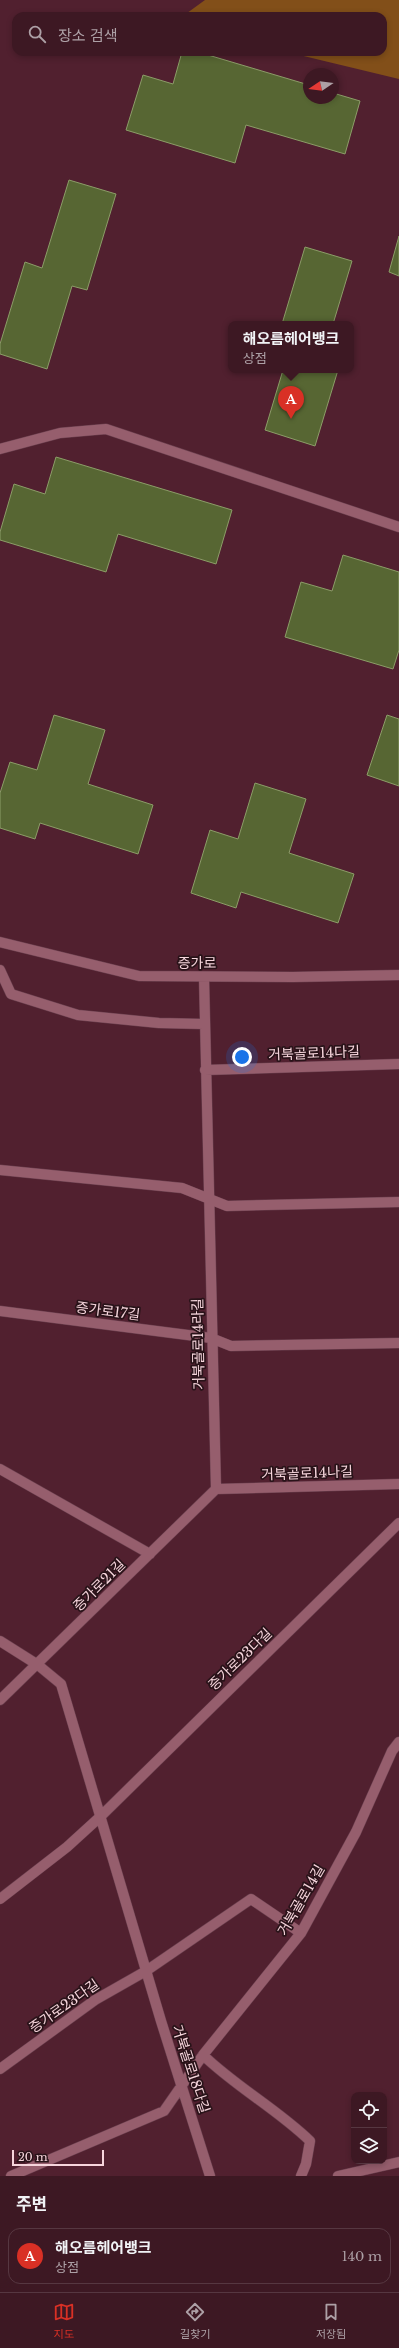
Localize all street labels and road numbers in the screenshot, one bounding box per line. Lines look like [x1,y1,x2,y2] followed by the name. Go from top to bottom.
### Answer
[178,954,216,972] street label: 증가로
[268,1042,360,1064] street label: 거북골로14다길
[75,1298,141,1324] street label: 증가로17길
[188,1298,208,1390] street label: 거북골로14라길
[261,1462,353,1484] street label: 거북골로14나길
[69,1555,129,1615] street label: 증가로21길
[204,1624,276,1694] street label: 증가로23다길
[273,1861,329,1939] street label: 거북골로14길
[25,1975,103,2037] street label: 증가로23다길
[168,2022,214,2116] street label: 거북골로18다길

